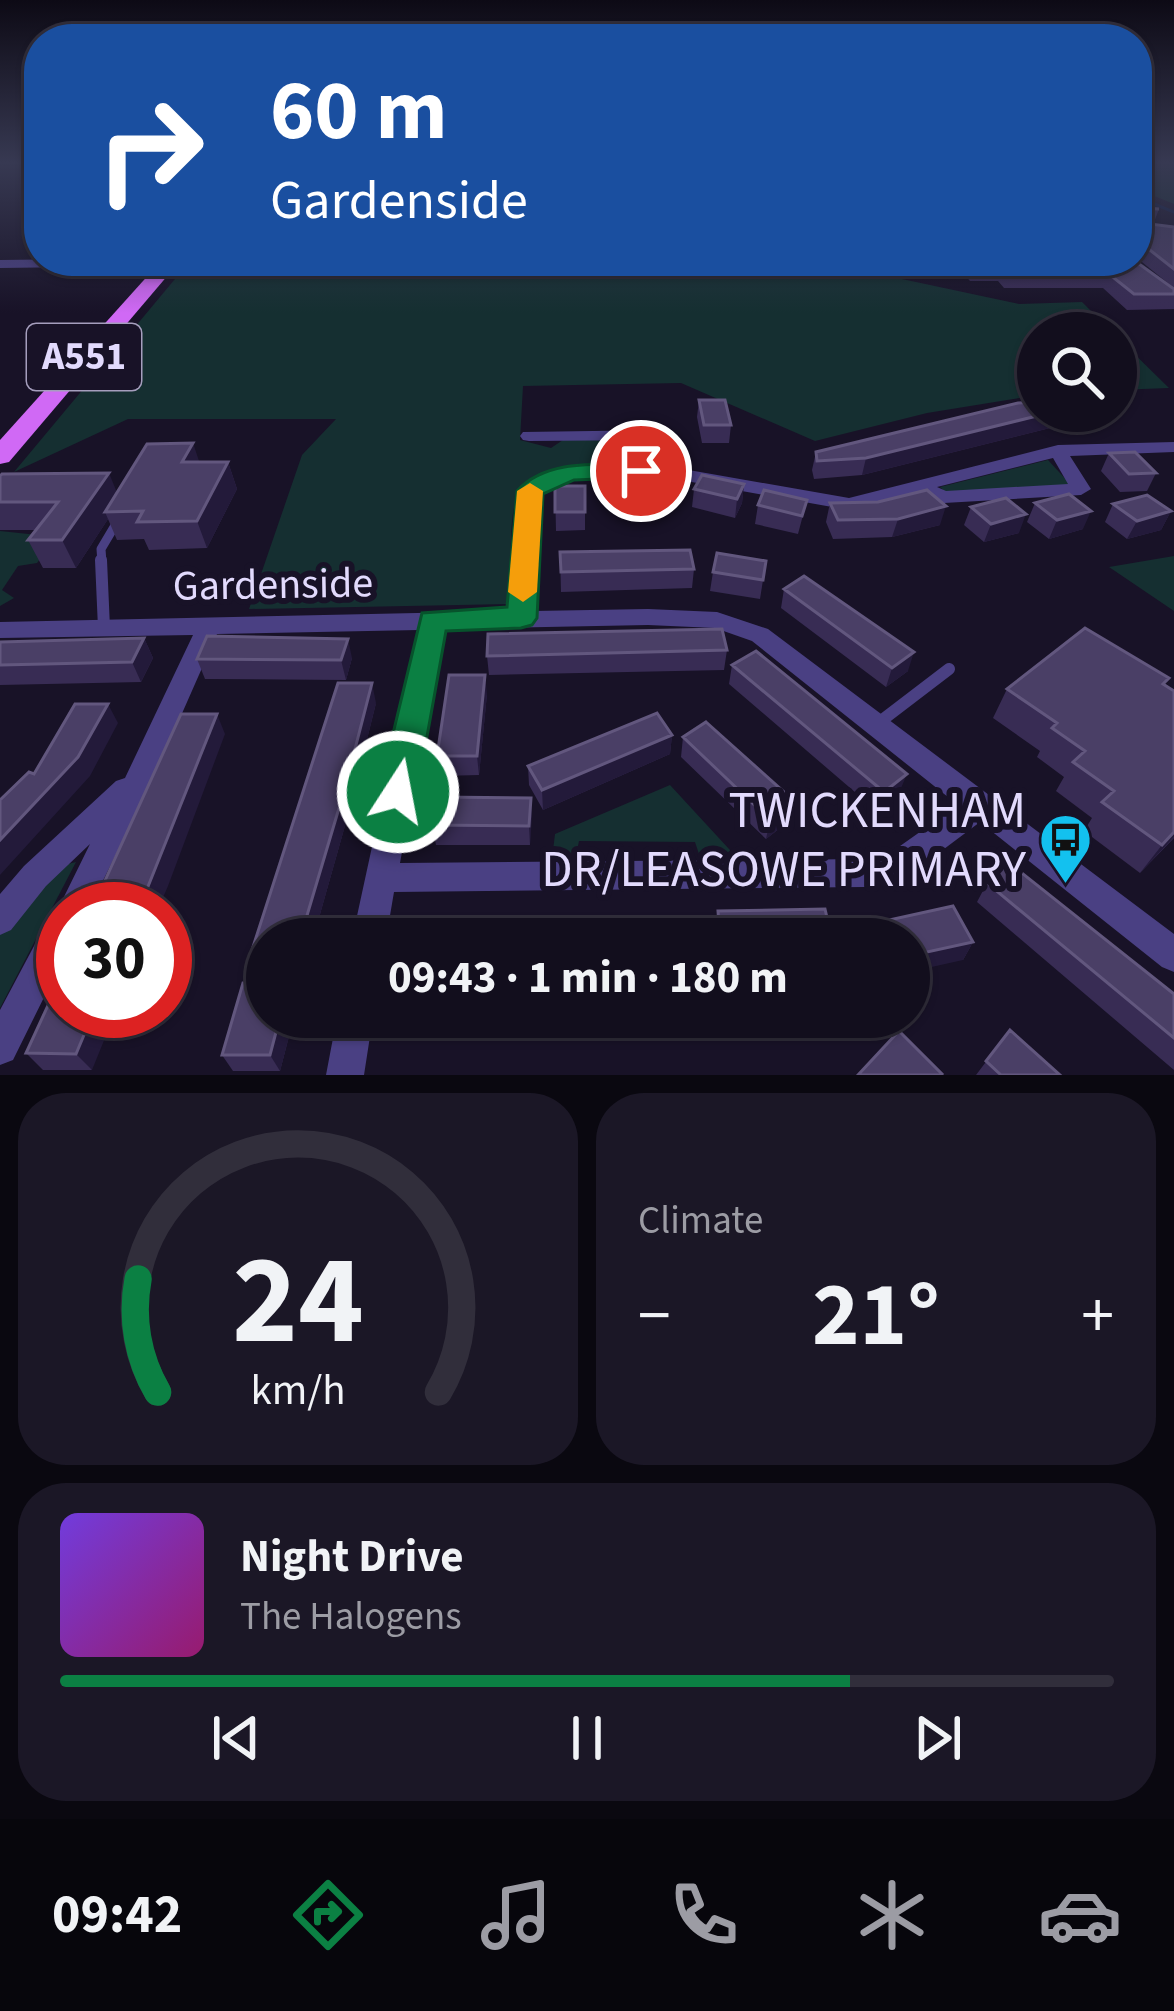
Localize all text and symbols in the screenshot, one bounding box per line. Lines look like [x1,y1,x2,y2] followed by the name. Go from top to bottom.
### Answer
[270,52,448,172] text: 60 m
[72,72,228,228] icon: right
[270,163,528,240] text: Gardenside
[1017,312,1137,432] map controls
[1017,312,1137,432] button: search
[27,324,141,390] road number: A551
[590,420,692,522] pin
[608,438,674,504] icon: arrive
[172,553,374,617] street label: Gardenside
[335,729,461,855] position arrow
[541,775,1027,906] place label: TWICKENHAM DR/LEASOWE PRIMARY
[1037,812,1093,886] bus stop icon: TWICKENHAM DR/LEASOWE PRIMARY
[36,882,192,1038] speed limit sign: 30
[388,946,788,1010] text: 09:43 · 1 min · 180 m
[638,1193,763,1249] text: Climate
[232,1213,364,1391] text: 24
[812,1252,940,1380] text: 21°
[638,1269,671,1363] text: −
[1081,1269,1114,1363] text: +
[250,1360,346,1421] text: km/h
[240,1525,464,1589] text: Night Drive
[240,1589,462,1645] text: The Halogens
[203,1705,269,1771] icon: previous
[554,1705,620,1771] icon: pause
[905,1705,971,1771] icon: next
[286,1873,370,1957] icon: directions
[474,1873,558,1957] icon: music
[662,1873,746,1957] icon: phone
[850,1873,934,1957] icon: climate
[1038,1873,1122,1957] icon: car
[52,1877,182,1954] text: 09:42

